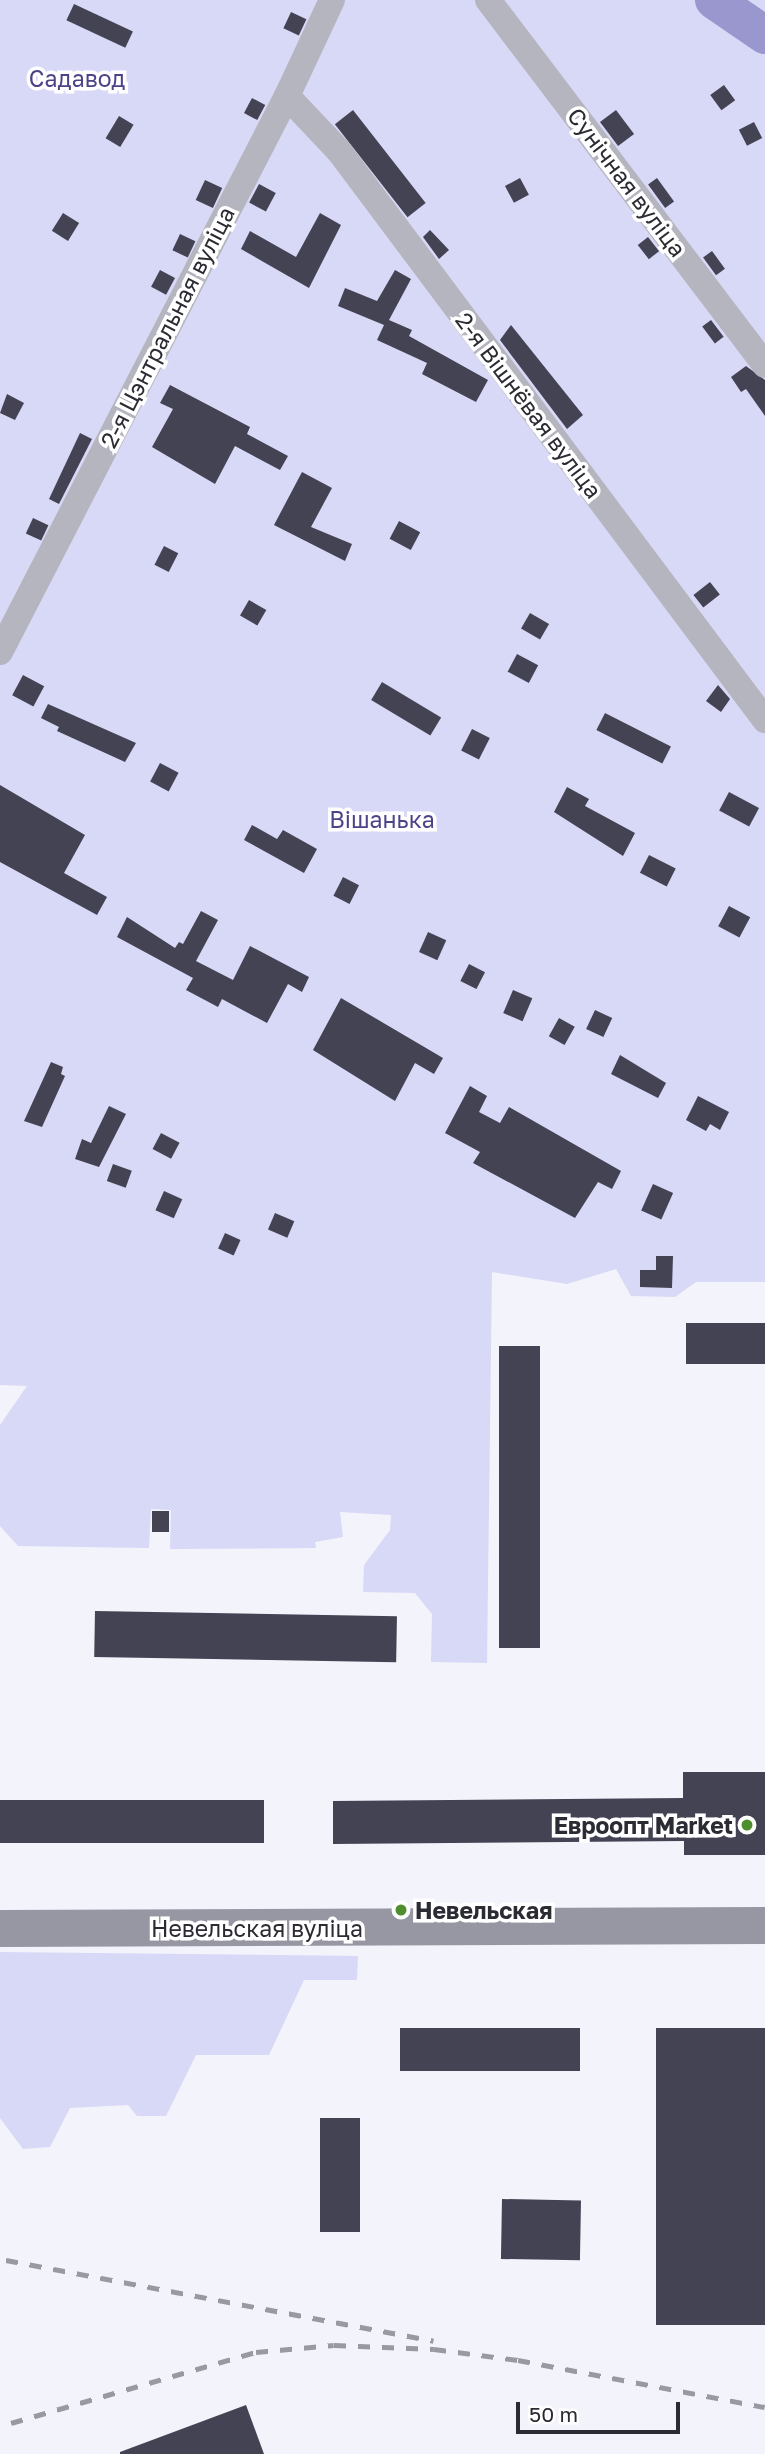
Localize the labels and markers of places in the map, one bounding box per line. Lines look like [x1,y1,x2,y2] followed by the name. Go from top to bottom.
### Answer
[554,1811,733,1839] place label: Евроопт Market
[739,1817,755,1833] marker: Евроопт Market
[415,1896,552,1924] place label: Невельская
[393,1902,409,1918] marker: Невельская

